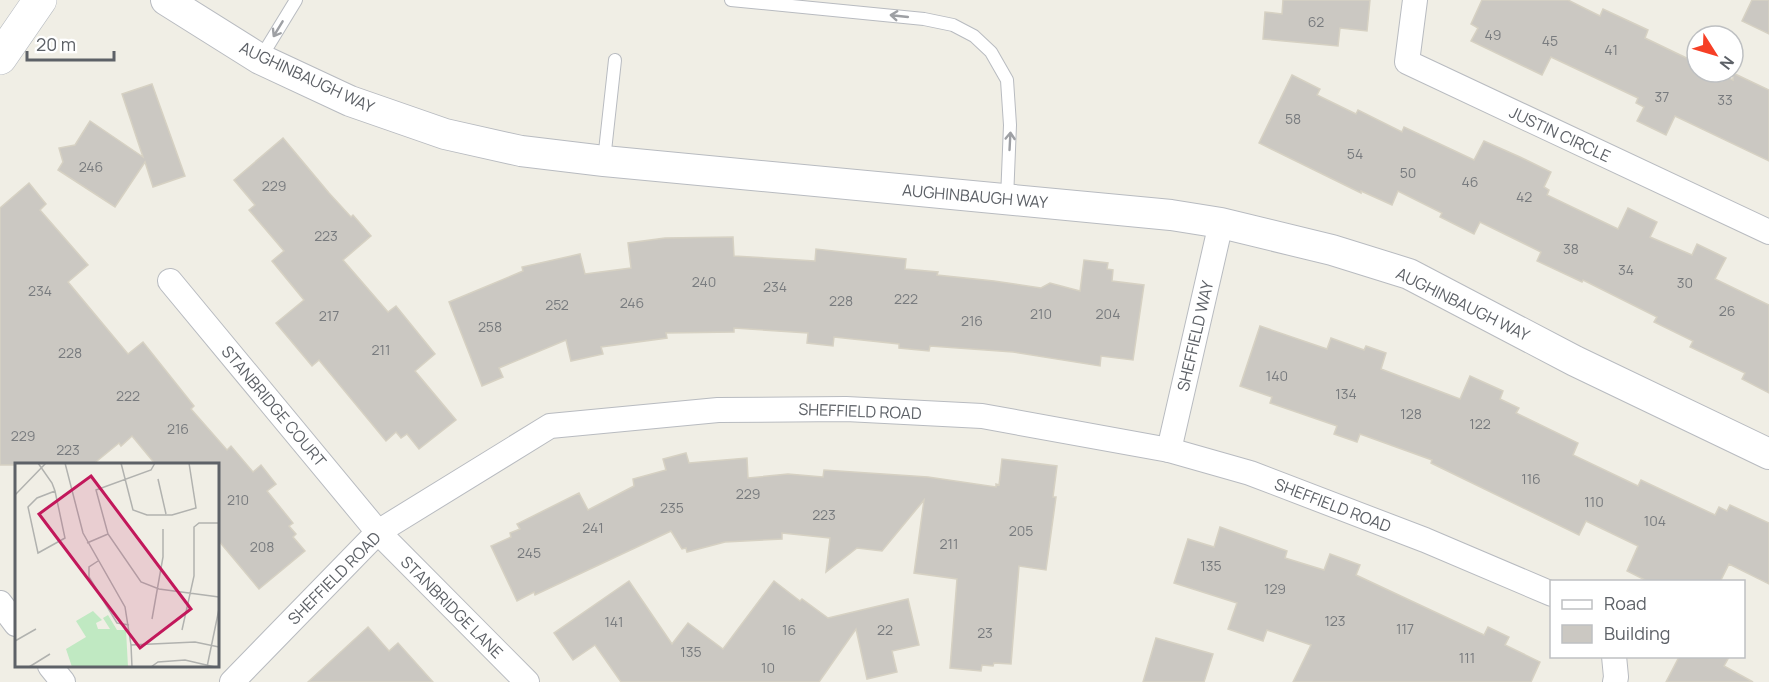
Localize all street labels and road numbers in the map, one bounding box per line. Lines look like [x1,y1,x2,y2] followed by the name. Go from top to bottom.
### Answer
[236,36,378,118] street label: AUGHINBAUGH WAY
[1506,101,1614,167] street label: JUSTIN CIRCLE
[901,179,1049,213] street label: AUGHINBAUGH WAY
[1392,262,1534,346] street label: AUGHINBAUGH WAY
[1172,278,1218,393] street label: SHEFFIELD WAY
[217,341,332,472] street label: STANBRIDGE COURT
[798,398,922,424] street label: SHEFFIELD ROAD
[1272,473,1395,537] street label: SHEFFIELD ROAD
[283,526,386,629] street label: SHEFFIELD ROAD
[396,551,508,663] street label: STANBRIDGE LANE

